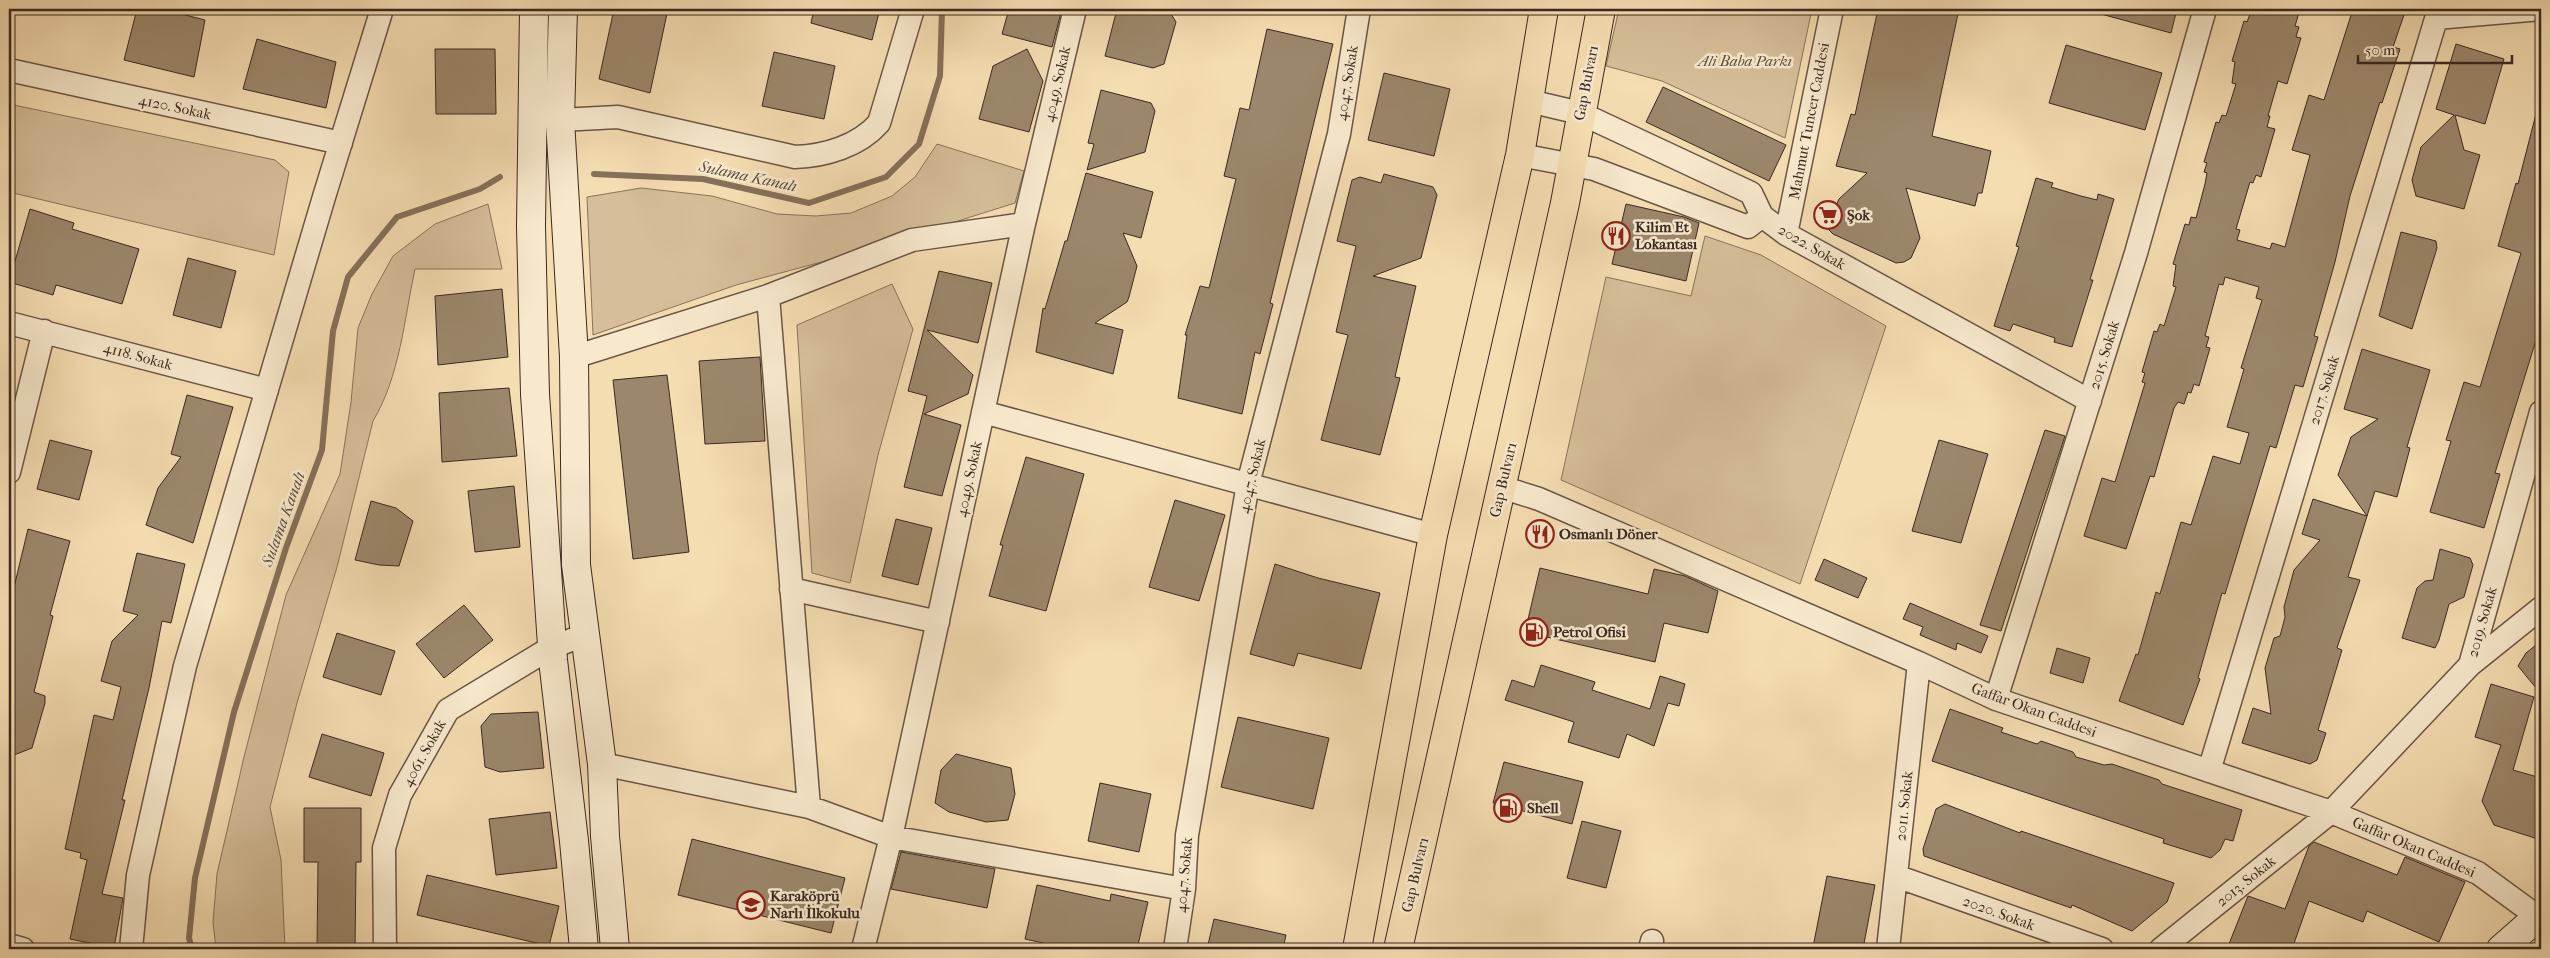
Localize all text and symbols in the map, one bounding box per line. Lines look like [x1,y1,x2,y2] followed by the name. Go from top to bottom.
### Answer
[2358,32,2511,64] scale bar
[1785,40,1833,201] street label: Mahmut Tuncer Caddesi
[2365,41,2396,59] text: 50 m
[1570,43,1602,122] street label: Gap Bulvarı
[1040,44,1075,124] street label: 4049. Sokak
[1332,44,1362,122] street label: 4047. Sokak
[1696,52,1792,70] park label: Ali Baba Parkı
[137,91,213,124] street label: 4120. Sokak
[696,156,799,196] water label: Sulama Kanalı
[1813,200,1843,230] supermarket icon: Şok
[1847,206,1871,224] place label: Şok
[1635,218,1698,253] place label: Kilim Et Lokantası
[1775,220,1849,274] street label: 2022. Sokak
[1601,221,1631,251] restaurant icon: Kilim Et Lokantası
[2085,318,2123,392] street label: 2015. Sokak
[101,338,175,374] street label: 4118. Sokak
[2305,353,2343,427] street label: 2017. Sokak
[1235,437,1269,515] street label: 4047. Sokak
[952,439,986,519] street label: 4049. Sokak
[1486,440,1520,519] street label: Gap Bulvarı
[257,469,309,570] water label: Sulama Kanalı
[1525,519,1555,549] restaurant icon: Osmanlı Döner
[1559,525,1658,543] place label: Osmanlı Döner
[2463,584,2501,659] street label: 2019. Sokak
[1519,617,1549,647] fuel station icon: Petrol Ofisi
[1553,623,1626,641] place label: Petrol Ofisi
[1969,679,2100,741] street label: Gaffar Okan Caddesi
[398,716,450,790] street label: 4061. Sokak
[1891,770,1917,842] street label: 2011. Sokak
[1493,793,1523,823] fuel station icon: Shell
[1527,799,1560,817] place label: Shell
[2350,813,2479,881] street label: Gaffar Okan Caddesi
[1398,835,1432,914] street label: Gap Bulvarı
[1172,836,1196,914] street label: 4047. Sokak
[2213,851,2280,910] street label: 2013. Sokak
[770,887,860,922] place label: Karaköprü Narlı İlkokulu
[736,890,766,920] school or university icon: Karaköprü Narlı İlkokulu
[1960,892,2038,934] street label: 2020. Sokak

